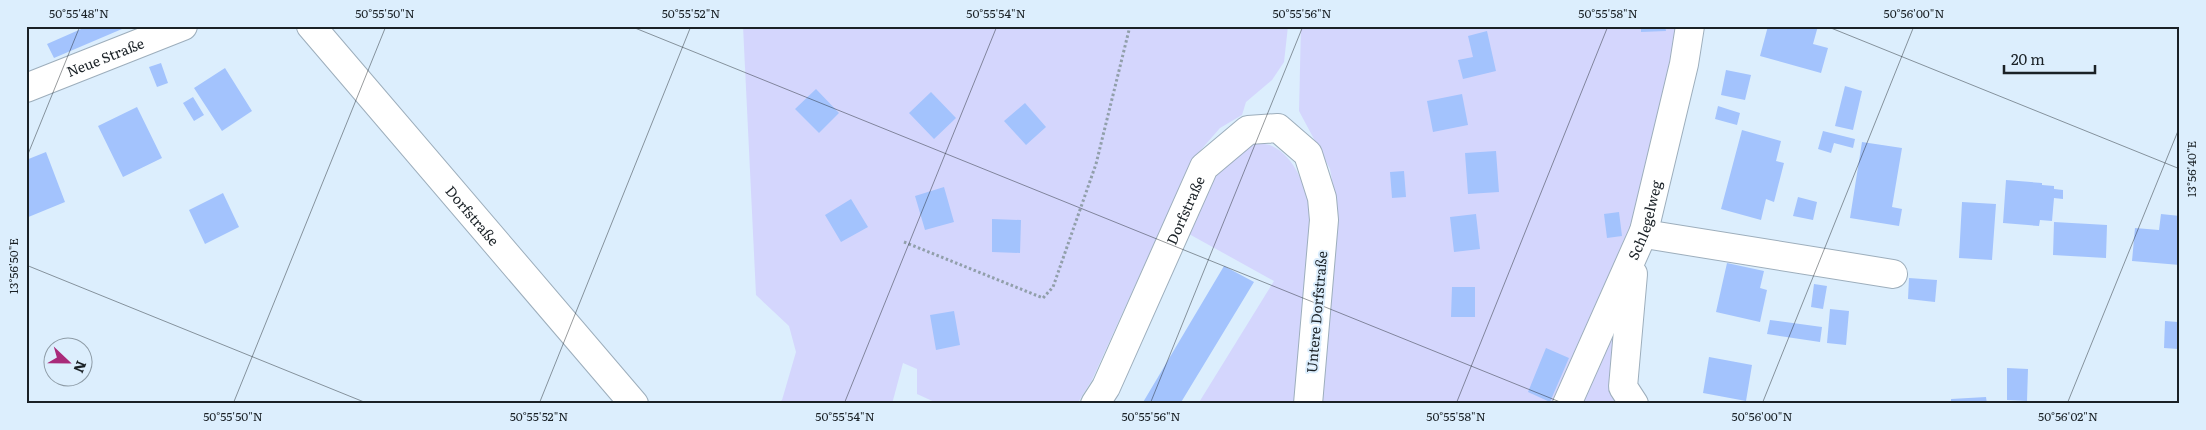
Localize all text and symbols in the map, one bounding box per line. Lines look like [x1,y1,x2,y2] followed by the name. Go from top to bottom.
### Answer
[49,4,109,22] text: 50°55'48"N
[355,4,415,22] text: 50°55'50"N
[662,4,720,22] text: 50°55'52"N
[966,4,1026,22] text: 50°55'54"N
[1272,4,1332,22] text: 50°55'56"N
[1578,4,1638,22] text: 50°55'58"N
[1884,4,1944,22] text: 50°56'00"N
[63,32,147,81] street label: Neue Straße
[2004,42,2095,74] scale bar
[2011,47,2045,70] text: 20 m
[2182,140,2200,197] text: 13°56'40"E
[1161,173,1209,248] street label: Dorfstraße
[1622,178,1666,263] street label: Schlegelweg
[441,181,504,250] street label: Dorfstraße
[4,238,22,294] text: 13°56'50"E
[1301,250,1331,374] street label: Untere Dorfstraße
[42,338,92,388] north arrow
[69,358,92,377] text: N
[203,407,263,425] text: 50°55'50"N
[510,407,568,425] text: 50°55'52"N
[815,407,875,425] text: 50°55'54"N
[1121,407,1181,425] text: 50°55'56"N
[1426,407,1486,425] text: 50°55'58"N
[1732,407,1792,425] text: 50°56'00"N
[2038,407,2098,425] text: 50°56'02"N

